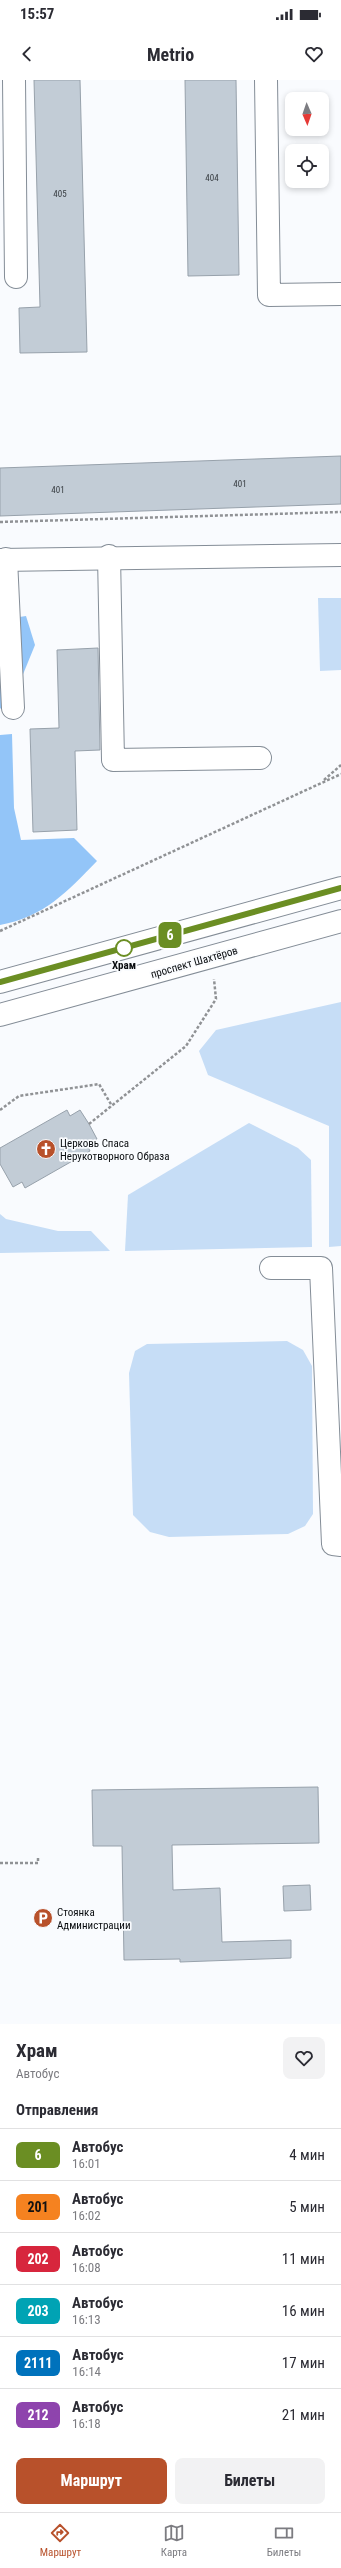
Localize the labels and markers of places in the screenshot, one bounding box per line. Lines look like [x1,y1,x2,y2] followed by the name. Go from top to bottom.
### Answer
[115,939,133,957] marker: Храм
[112,959,136,972] place label: Храм
[60,1137,170,1163] place label: Церковь Спаса Нерукотворного Образа
[35,1138,57,1160] church icon: Церковь Спаса Нерукотворного Образа
[57,1906,131,1932] place label: Стоянка Администрации
[32,1907,54,1929] parking icon: Стоянка Администрации

